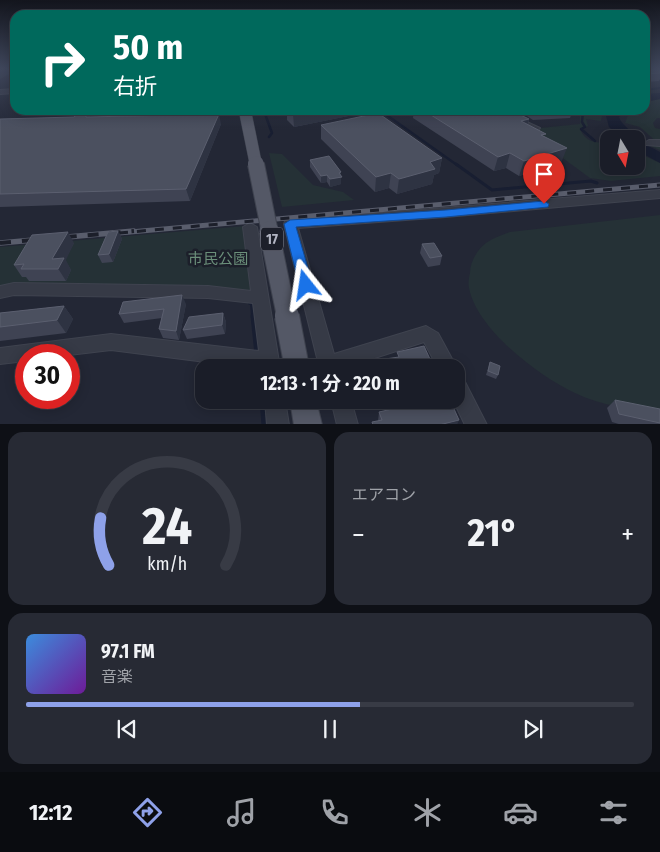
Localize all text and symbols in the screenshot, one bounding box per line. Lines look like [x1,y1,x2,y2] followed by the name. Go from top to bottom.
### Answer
[113,26,183,68] text: 50 m
[30,30,95,95] icon: right
[113,73,157,100] text: 右折
[600,130,645,175] north arrow
[600,130,645,175] map controls
[523,153,565,204] pin
[530,160,558,188] icon: arrive
[261,228,283,250] road number: 17
[188,250,248,268] park label: 市民公園
[279,258,331,310] position arrow
[15,344,80,409] speed limit sign: 30
[260,372,400,395] text: 12:13 · 1 分 · 220 m
[352,485,416,504] text: エアコン
[141,495,192,558] text: 24
[468,510,518,556] text: 21°
[352,518,365,551] text: −
[621,518,634,551] text: +
[147,553,187,575] text: km/h
[101,640,155,663] text: 97.1 FM
[101,667,133,686] text: 音楽
[113,715,141,743] icon: previous
[316,715,344,743] icon: pause
[519,715,547,743] icon: next
[130,795,165,830] icon: directions
[224,795,259,830] icon: music
[317,795,352,830] icon: phone
[410,795,445,830] icon: climate
[503,795,538,830] icon: car
[596,795,631,830] icon: filters
[29,799,72,826] text: 12:12

